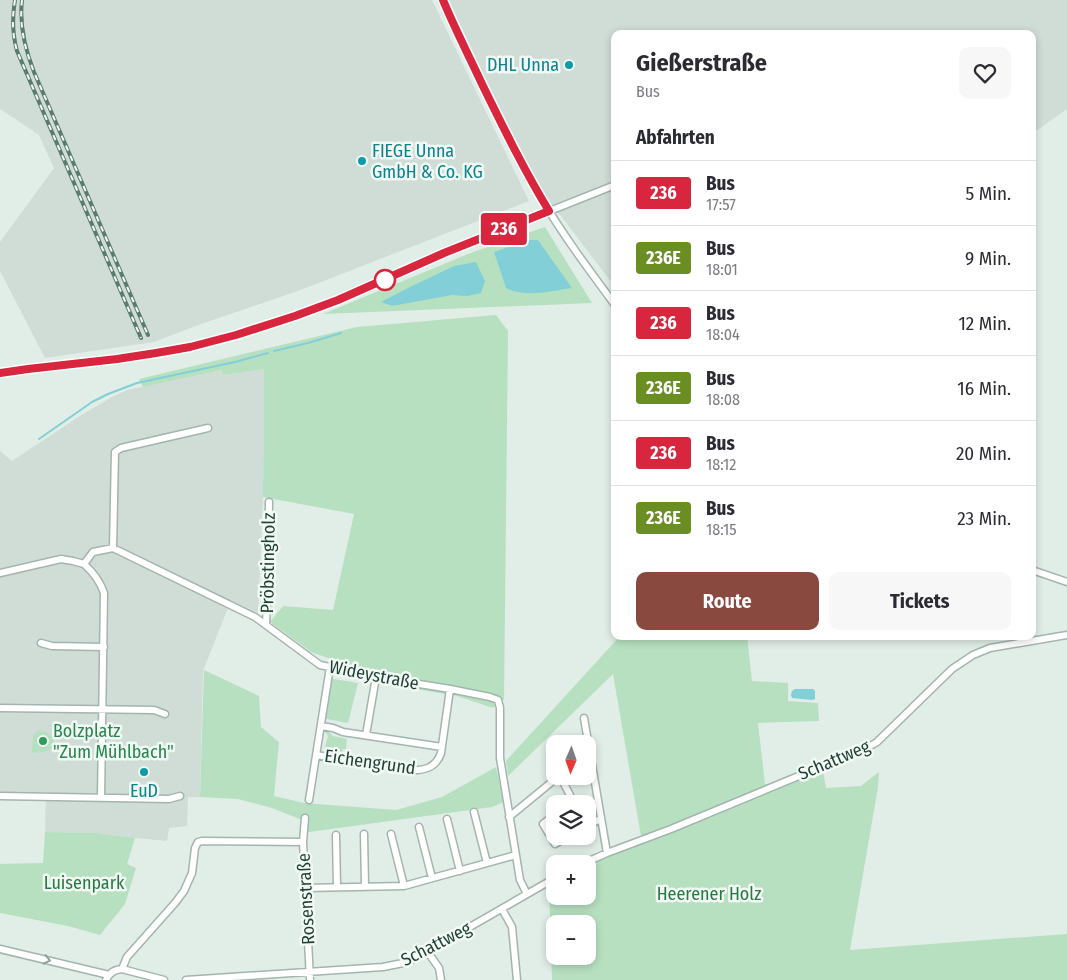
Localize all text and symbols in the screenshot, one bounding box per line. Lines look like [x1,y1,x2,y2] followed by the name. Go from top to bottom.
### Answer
[959,47,1011,99] button: heart
[636,49,767,77] text: Gießerstraße
[487,54,559,76] place label: DHL Unna
[563,59,575,71] marker: DHL Unna
[636,82,660,101] text: Bus
[636,126,715,149] text: Abfahrten
[372,140,483,183] place label: FIEGE Unna GmbH & Co. KG
[356,155,368,167] marker: FIEGE Unna GmbH & Co. KG
[706,172,735,195] text: Bus
[650,182,677,204] text: 236
[965,182,1011,205] text: 5 Min.
[706,195,736,214] text: 17:57
[475,213,533,245] line badge: 236
[491,218,517,240] text: 236
[706,237,735,260] text: Bus
[646,247,681,269] text: 236E
[965,247,1011,270] text: 9 Min.
[706,260,738,279] text: 18:01
[374,269,396,291] unlabelled marker
[706,302,735,325] text: Bus
[650,312,677,334] text: 236
[958,312,1011,335] text: 12 Min.
[706,325,740,344] text: 18:04
[706,367,735,390] text: Bus
[646,377,681,399] text: 236E
[957,377,1011,400] text: 16 Min.
[706,390,740,409] text: 18:08
[706,432,735,455] text: Bus
[650,442,677,464] text: 236
[956,442,1011,465] text: 20 Min.
[706,455,736,474] text: 18:12
[706,497,735,520] text: Bus
[646,507,681,529] text: 236E
[957,507,1011,530] text: 23 Min.
[256,512,280,614] street label: Pröbstingholz
[706,520,737,539] text: 18:15
[636,572,819,630] button: Route
[829,572,1011,630] button: Tickets
[327,656,421,695] street label: Wideystraße
[53,720,174,763] place label: Bolzplatz "Zum Mühlbach"
[37,735,49,747] marker: Bolzplatz "Zum Mühlbach"
[546,735,596,785] north arrow
[546,735,596,965] map controls
[795,735,874,785] street label: Schattweg
[323,745,417,779] street label: Eichengrund
[138,766,150,778] marker: EuD
[130,780,158,802] place label: EuD
[546,795,596,845] button: layers
[293,853,319,945] street label: Rosenstraße
[546,855,596,905] button: +
[44,872,125,894] park label: Luisenpark
[657,883,761,905] park label: Heerener Holz
[546,915,596,965] button: −
[397,917,475,971] street label: Schattweg
[43,954,52,965] one-way arrow

